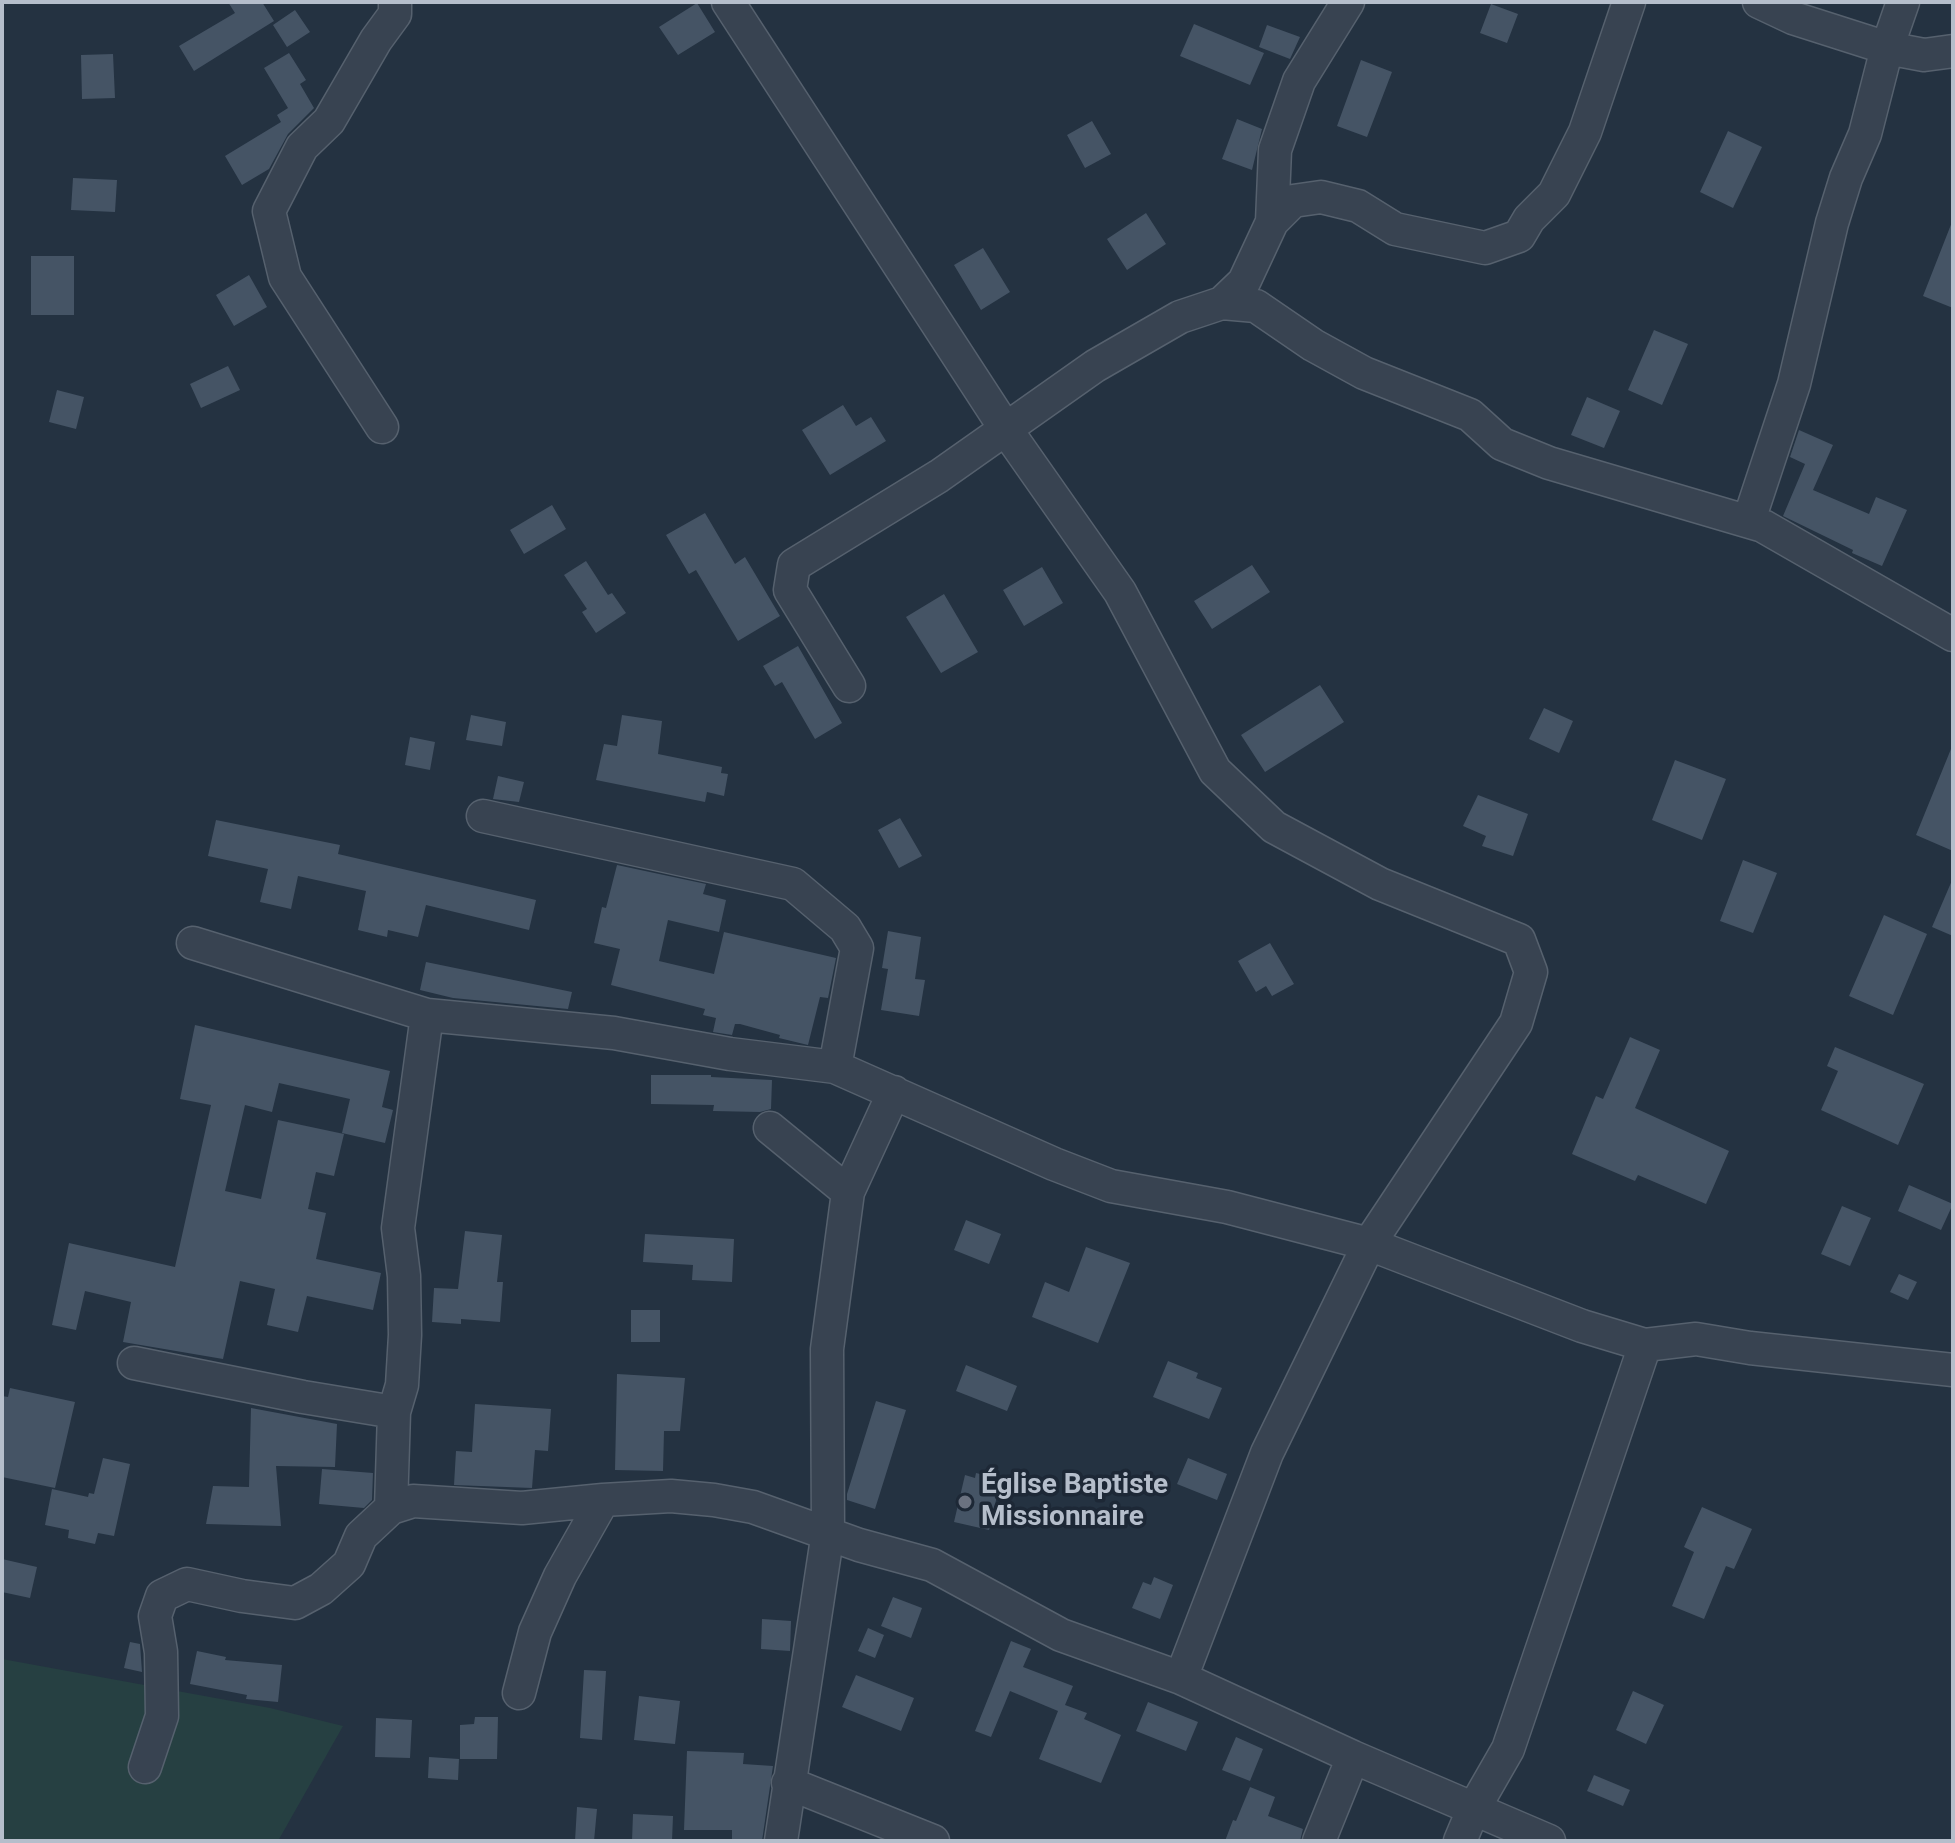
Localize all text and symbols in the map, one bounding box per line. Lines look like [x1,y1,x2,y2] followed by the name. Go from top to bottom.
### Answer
[981,1469,1168,1535] place label: Église Baptiste Missionnaire
[956,1493,974,1511] marker: Église Baptiste Missionnaire

